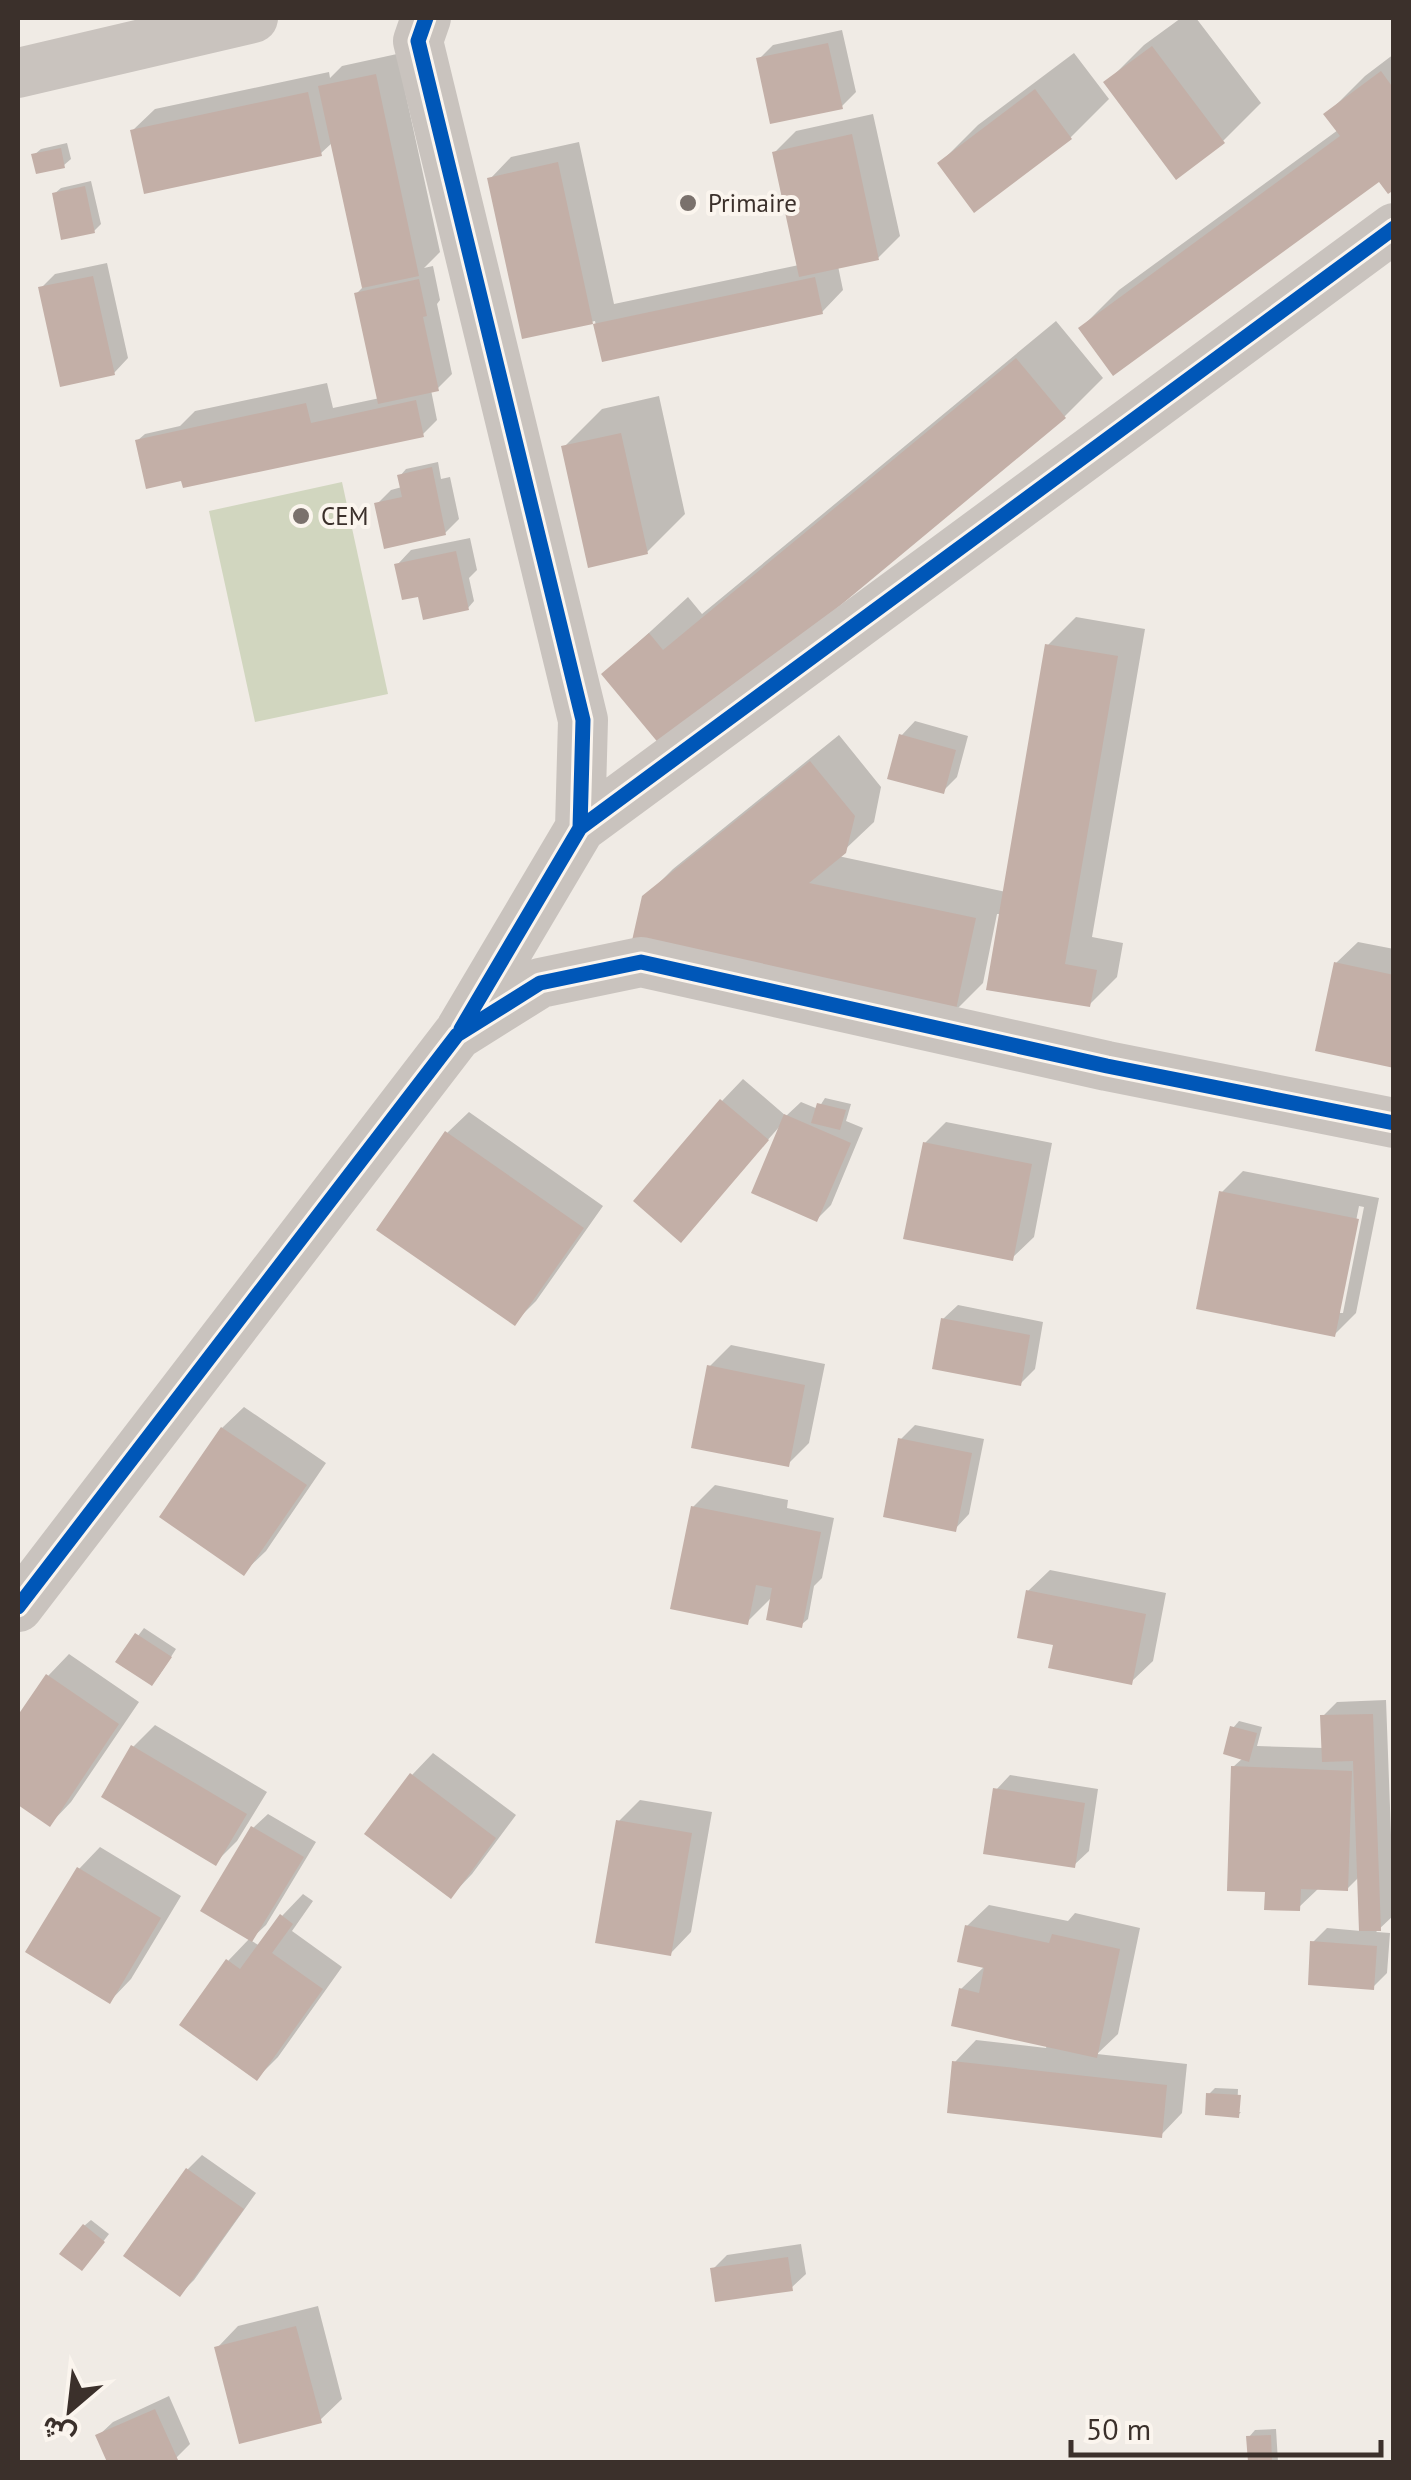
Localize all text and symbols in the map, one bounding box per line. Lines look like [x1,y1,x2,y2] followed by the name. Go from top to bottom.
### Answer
[708,187,797,219] place label: Primaire
[677,192,699,214] marker: Primaire
[321,500,368,532] place label: CEM
[290,505,312,527] marker: CEM
[20,2360,120,2460] north arrow
[1071,2395,1381,2457] scale bar
[34,2408,82,2457] text: ش
[1086,2409,1151,2448] text: 50 m

